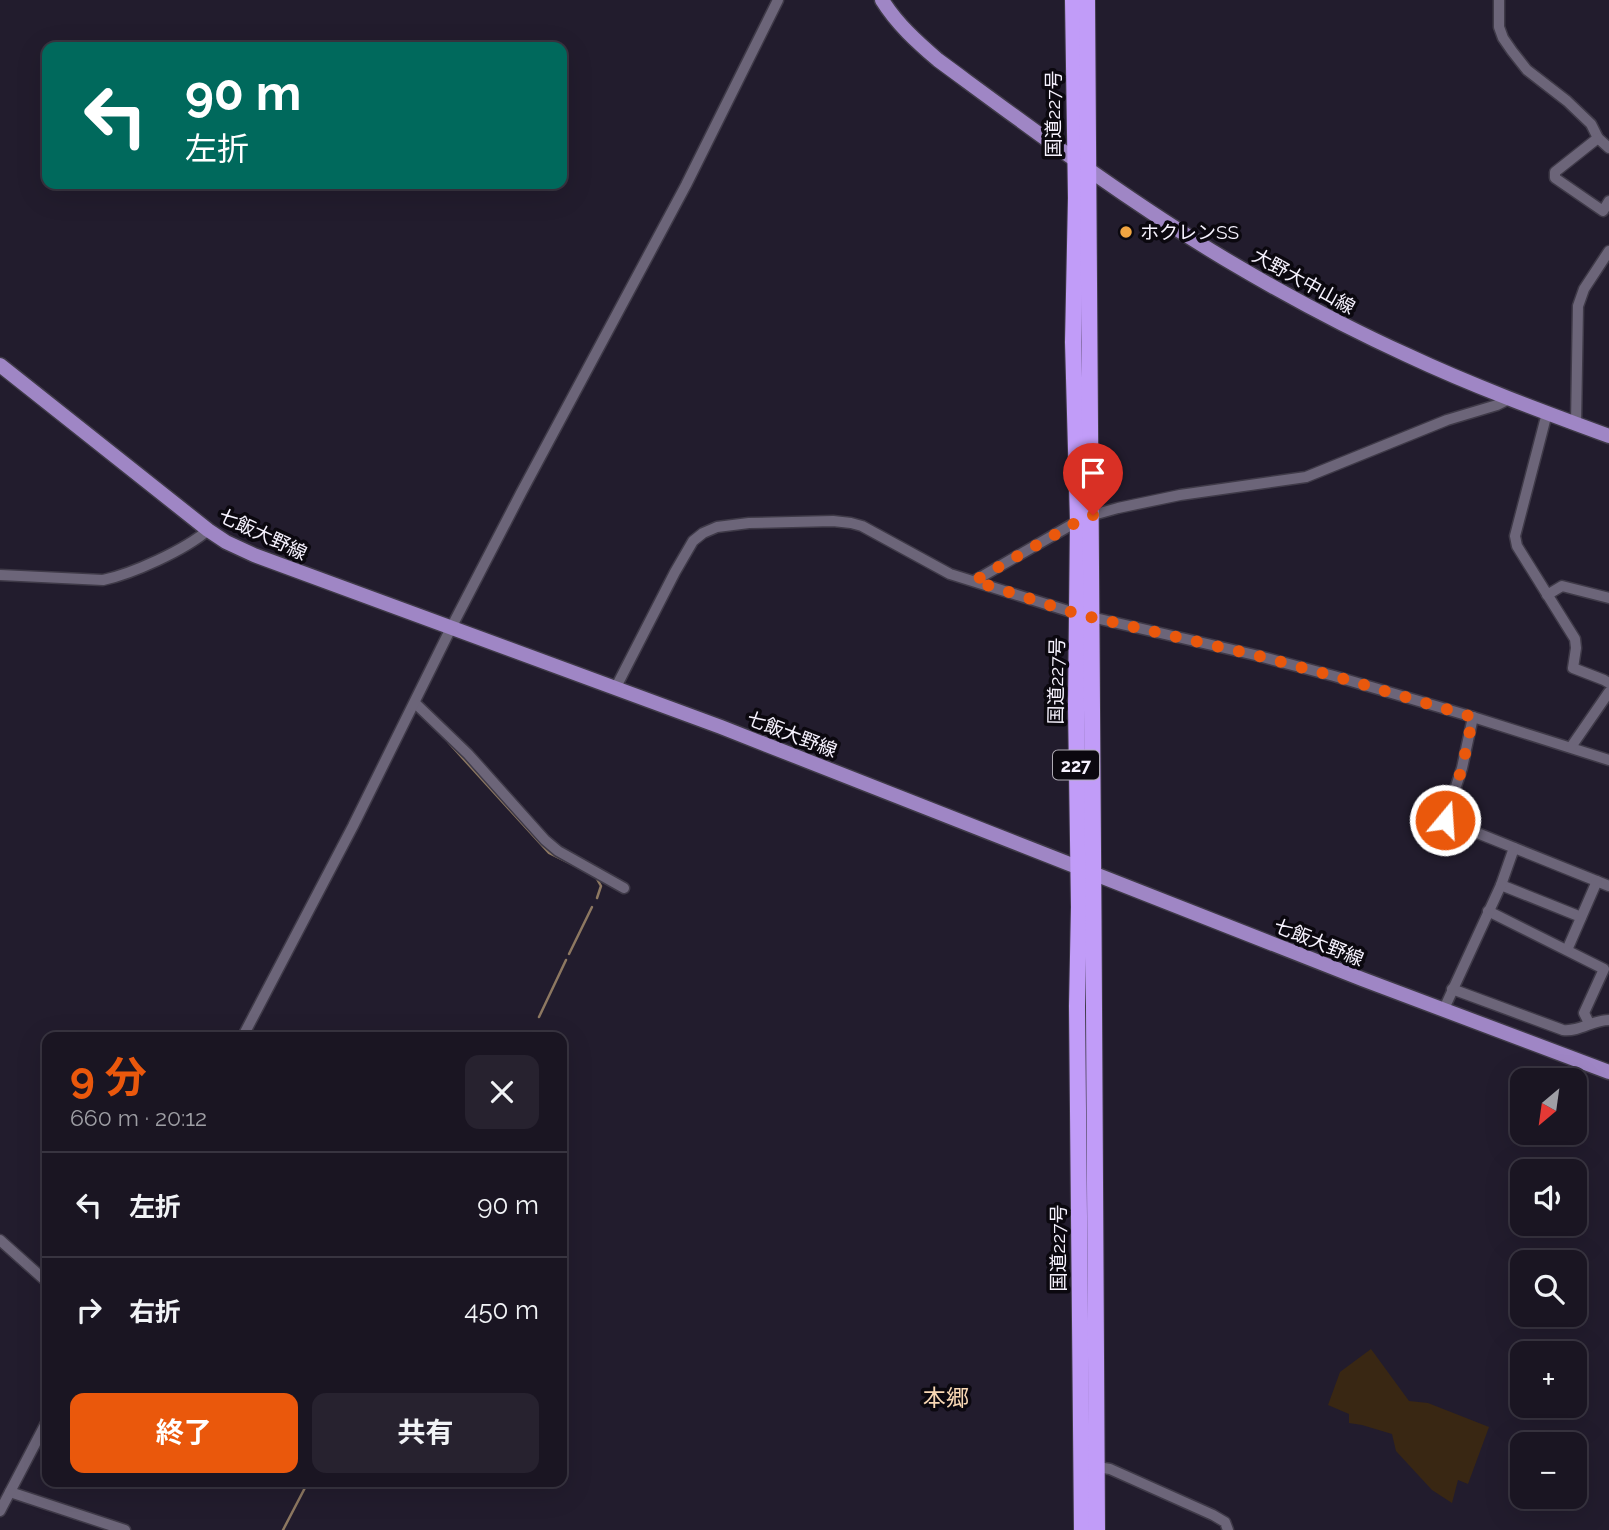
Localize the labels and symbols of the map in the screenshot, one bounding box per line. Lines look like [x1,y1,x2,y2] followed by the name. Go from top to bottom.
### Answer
[1042,71,1064,157] street label: 国道227号
[1140,221,1239,243] place label: ホクレンSS
[1118,224,1134,240] marker: ホクレンSS
[1249,244,1359,318] street label: 大野大中山線
[1063,443,1123,515] pin
[215,504,311,564] street label: 七飯大野線
[1044,637,1068,725] street label: 国道227号
[744,707,840,761] street label: 七飯大野線
[1053,750,1099,780] road number: 227
[1408,783,1482,857] position arrow
[1271,914,1367,970] street label: 七飯大野線
[1510,1068,1587,1144] north arrow
[1047,1205,1069,1291] street label: 国道227号
[923,1384,969,1411] district label: 本郷

